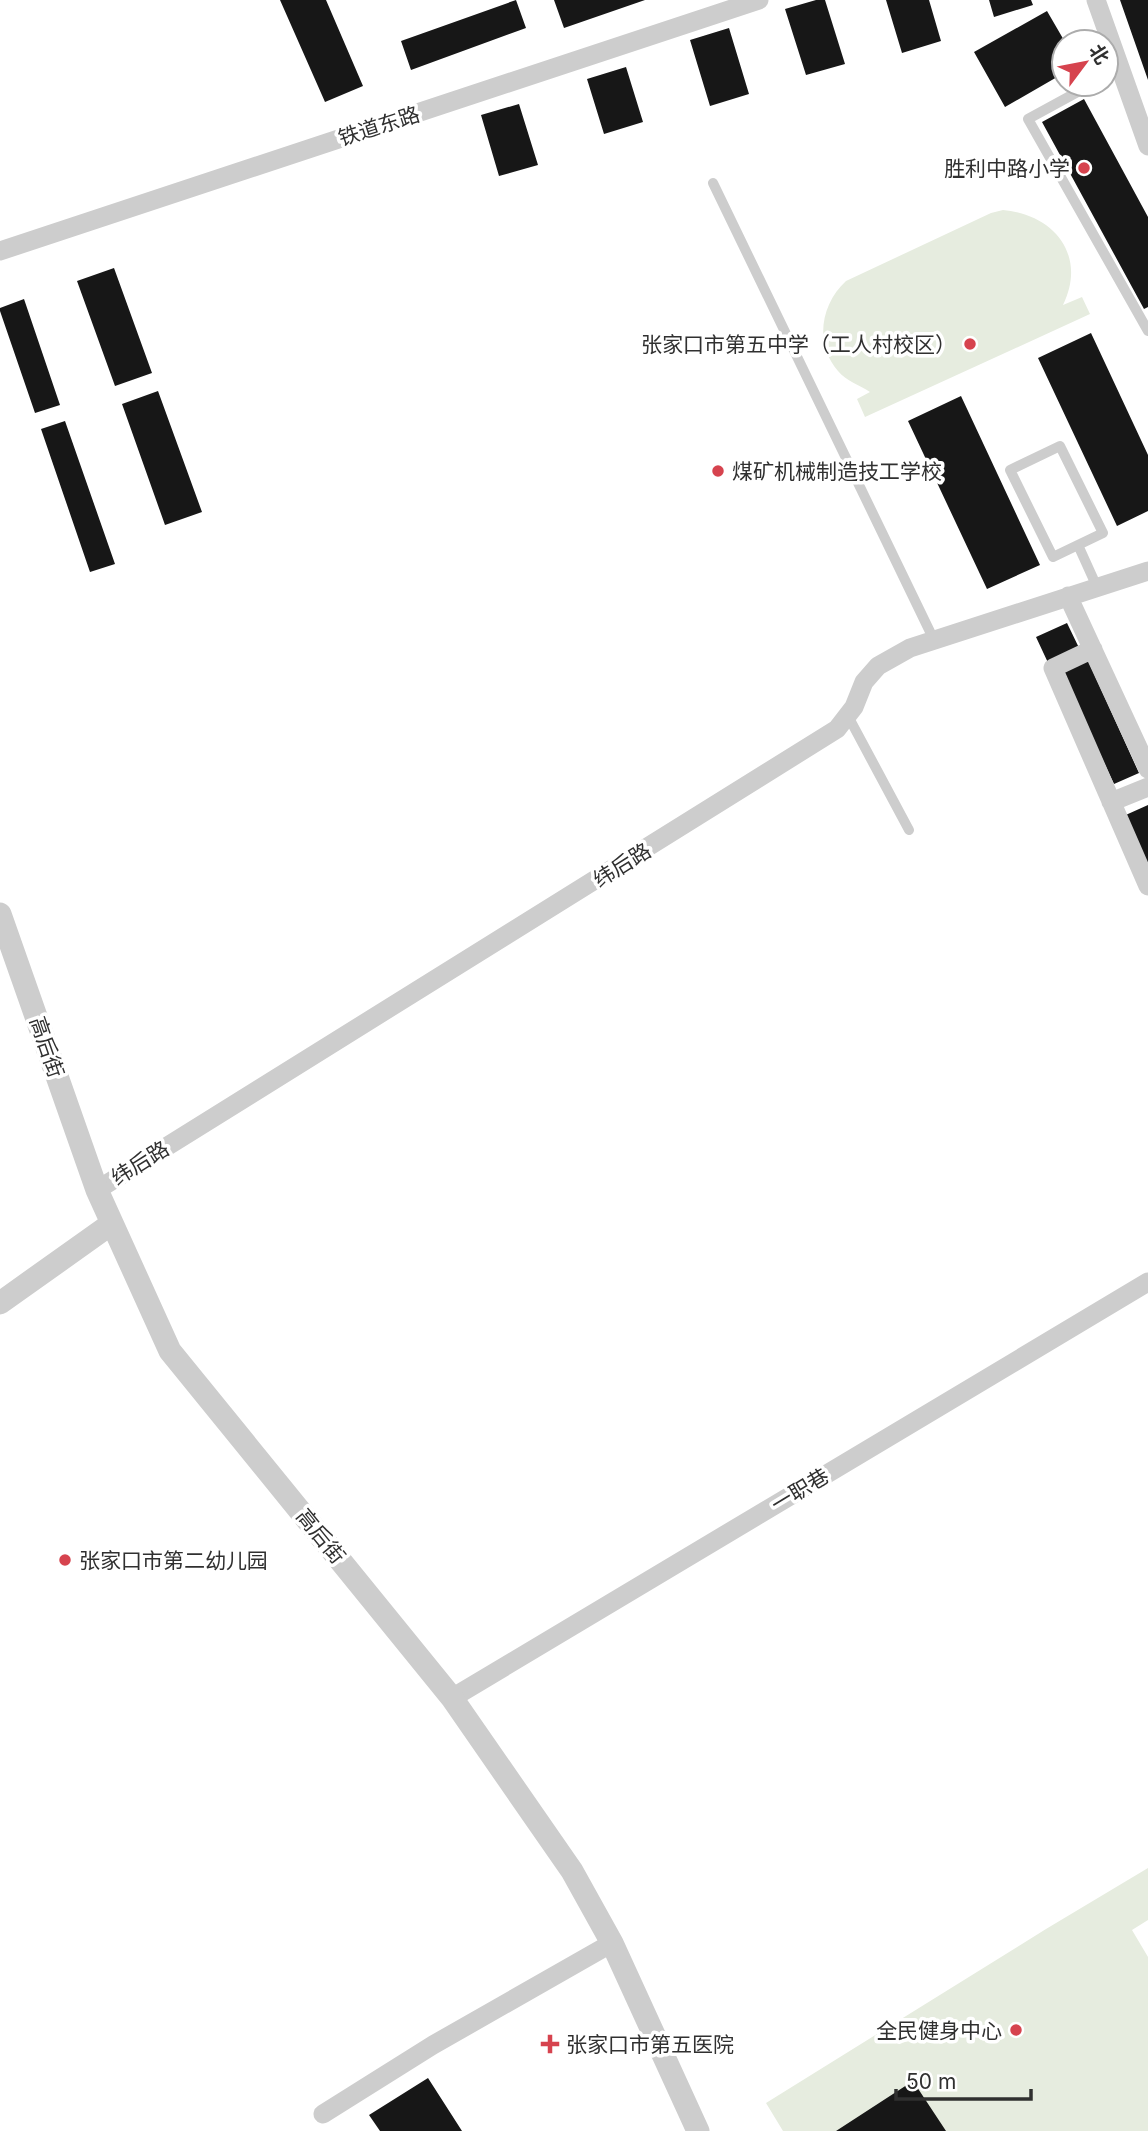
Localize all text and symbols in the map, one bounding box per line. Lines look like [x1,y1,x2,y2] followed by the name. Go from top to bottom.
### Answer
[1050,28,1120,98] north arrow
[1084,40,1114,68] text: 北
[335,101,423,151] street label: 铁道东路
[944,156,1070,181] place label: 胜利中路小学
[1076,160,1092,176] marker: 胜利中路小学
[641,332,956,357] place label: 张家口市第五中学（工人村校区）
[962,336,978,352] marker: 张家口市第五中学（工人村校区）
[732,459,942,484] place label: 煤矿机械制造技工学校
[710,463,726,479] marker: 煤矿机械制造技工学校
[589,838,655,892] street label: 纬后路
[25,1013,69,1081] street label: 高后街
[107,1136,173,1190] street label: 纬后路
[767,1463,833,1517] street label: 一职巷
[291,1504,351,1568] street label: 高后街
[79,1548,268,1573] place label: 张家口市第二幼儿园
[57,1552,73,1568] marker: 张家口市第二幼儿园
[876,2018,1002,2043] place label: 全民健身中心
[1008,2022,1024,2038] marker: 全民健身中心
[566,2032,734,2057] place label: 张家口市第五医院
[540,2034,560,2054] marker: 张家口市第五医院
[896,2058,1031,2102] scale bar
[906,2069,956,2094] text: 50 m

